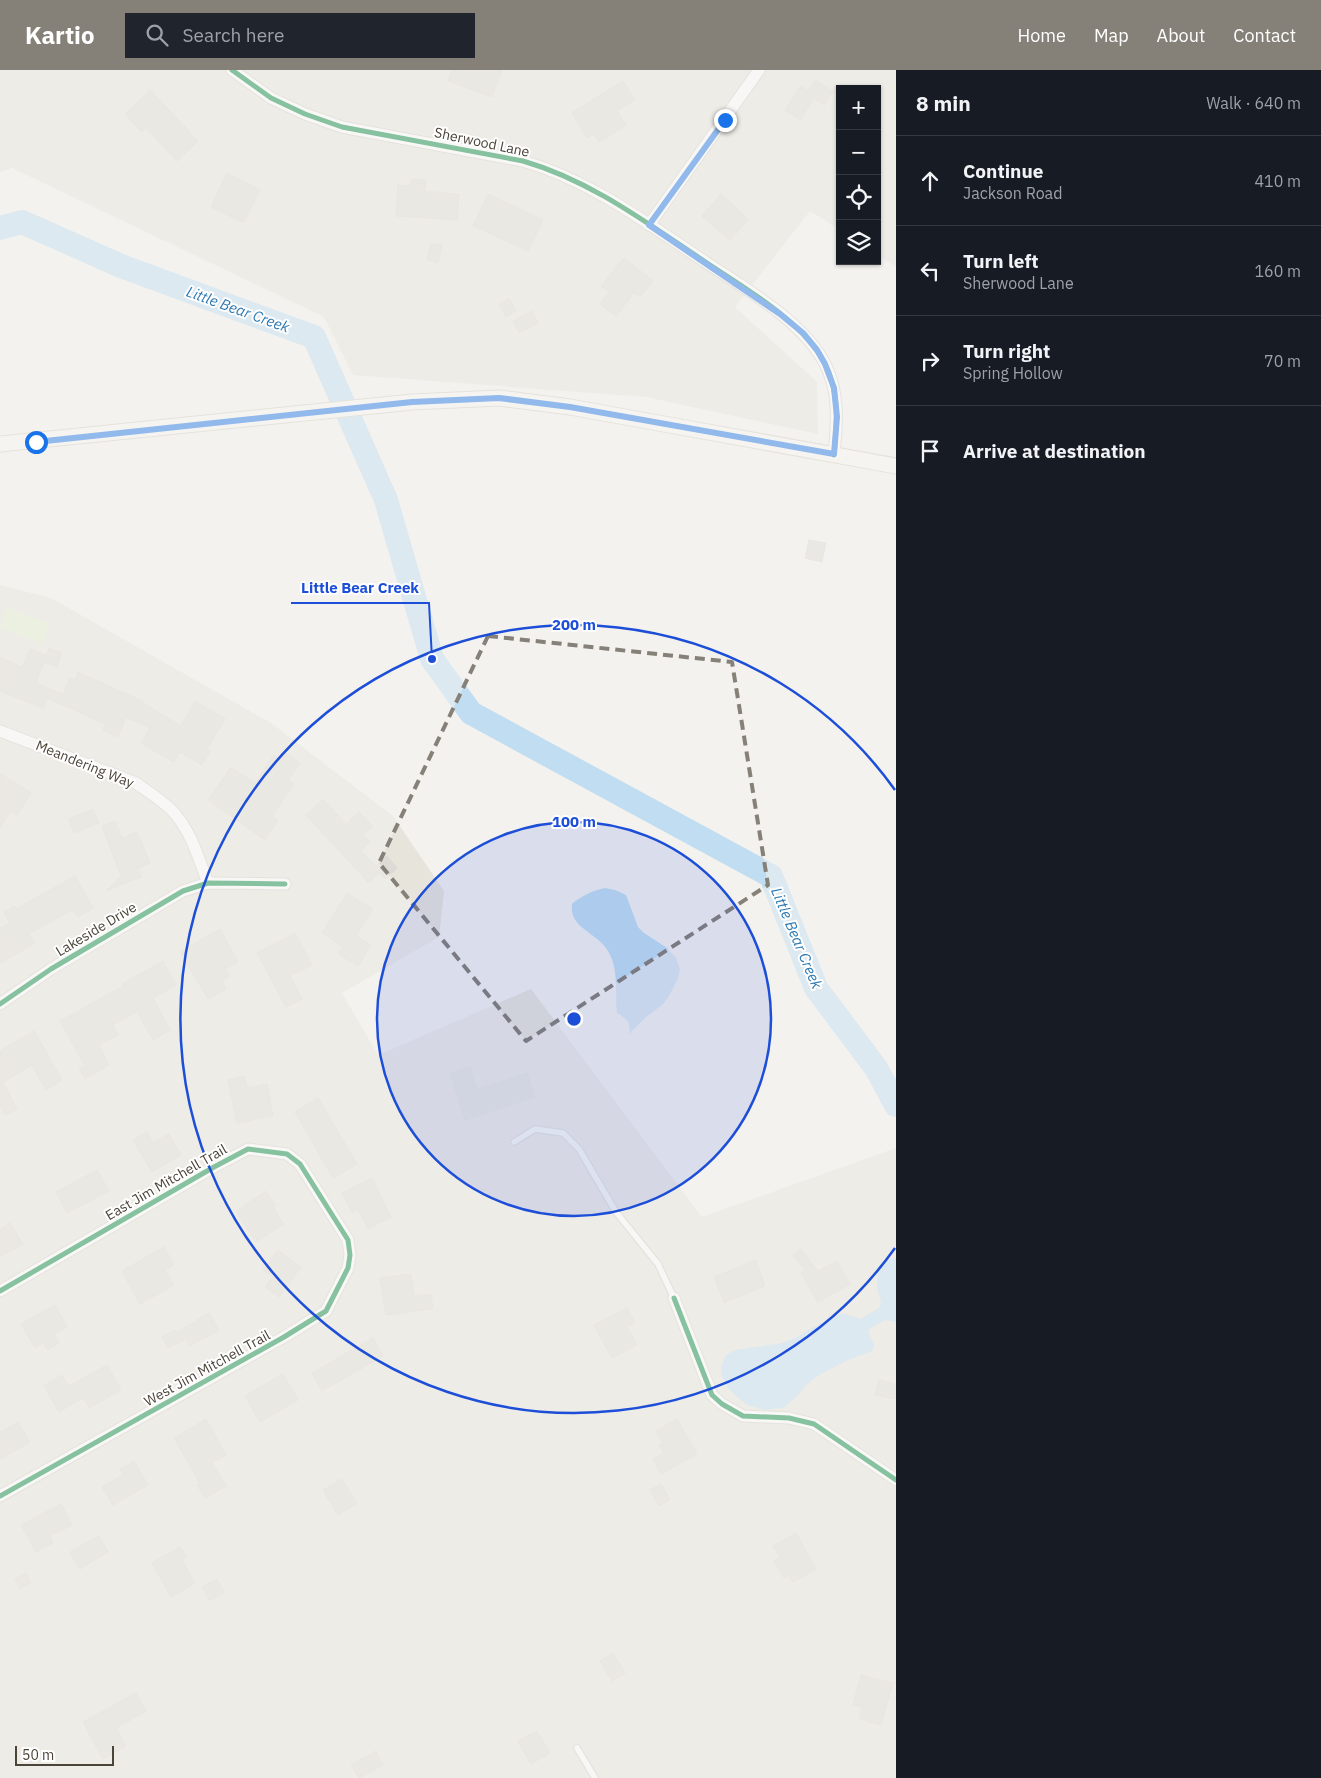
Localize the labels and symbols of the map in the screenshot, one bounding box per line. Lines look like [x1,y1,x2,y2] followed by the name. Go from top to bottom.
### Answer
[714,109,737,132] route end
[433,123,532,161] street label: Sherwood Lane
[184,282,292,337] water label: Little Bear Creek
[25,431,48,454] route start
[291,573,429,603] callout: Little Bear Creek
[301,578,419,597] text: Little Bear Creek
[552,615,596,634] text: 200 m
[33,736,137,792] street label: Meandering Way
[552,812,596,831] text: 100 m
[767,884,827,992] water label: Little Bear Creek
[52,898,140,960] street label: Lakeside Drive
[565,1010,583,1028] centre of rings
[102,1140,230,1224] street label: East Jim Mitchell Trail
[141,1326,273,1410] street label: West Jim Mitchell Trail
[15,1743,114,1766] scale bar

